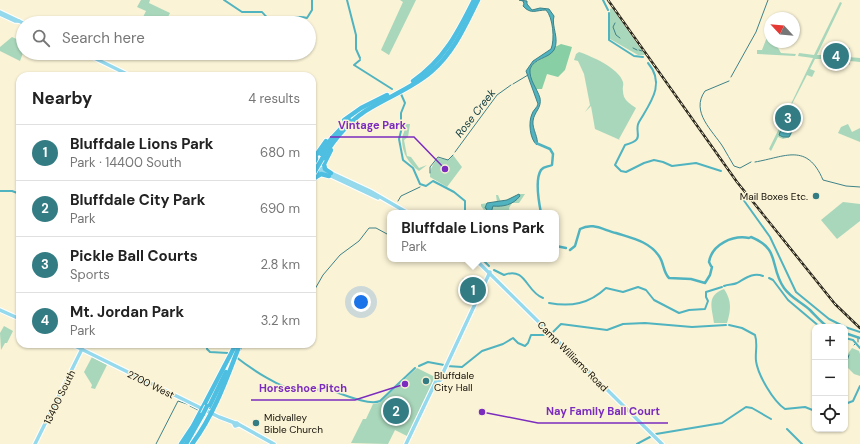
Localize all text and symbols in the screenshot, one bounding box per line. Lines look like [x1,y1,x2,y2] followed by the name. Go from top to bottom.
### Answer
[764,12,800,48] north arrow
[16,16,316,60] search box
[30,27,52,49] icon: search
[62,28,145,48] text: Search here
[823,41,849,71] pin: 4
[452,86,498,140] water label: Rose Creek
[32,87,92,109] text: Nearby
[248,90,300,107] text: 4 results
[775,103,801,133] pin: 3
[330,114,414,137] callout: Vintage Park
[338,118,407,132] text: Vintage Park
[70,134,214,154] text: Bluffdale Lions Park
[43,144,47,161] text: 1
[260,144,300,161] text: 680 m
[70,154,182,171] text: Park · 14400 South
[70,190,205,210] text: Bluffdale City Park
[740,190,808,203] place label: Mail Boxes Etc.
[811,191,821,201] marker: Mail Boxes Etc.
[41,200,49,217] text: 2
[260,200,300,217] text: 690 m
[70,210,96,227] text: Park
[387,210,559,262] popup
[401,218,545,238] text: Bluffdale Lions Park
[401,238,427,255] text: Park
[70,246,198,266] text: Pickle Ball Courts
[41,256,49,273] text: 3
[260,256,300,273] text: 2.8 km
[70,266,110,283] text: Sports
[460,275,486,305] pin: 1
[351,292,371,312] your location
[70,302,184,322] text: Mt. Jordan Park
[41,312,49,329] text: 4
[261,312,300,329] text: 3.2 km
[535,318,611,394] street label: Camp Williams Road
[70,322,96,339] text: Park
[812,324,848,432] map controls
[812,324,848,360] button: +
[812,360,848,396] button: −
[125,367,176,401] street label: 2700 West
[41,368,78,426] street label: 13400 South
[434,369,475,394] place label: Bluffdale City Hall
[421,376,431,386] marker: Bluffdale City Hall
[251,377,355,400] callout: Horseshoe Pitch
[259,381,347,395] text: Horseshoe Pitch
[383,396,409,426] pin: 2
[812,396,848,432] button: locate
[538,400,668,423] callout: Nay Family Ball Court
[546,404,660,418] text: Nay Family Ball Court
[264,411,323,436] place label: Midvalley Bible Church
[251,418,261,428] marker: Midvalley Bible Church

